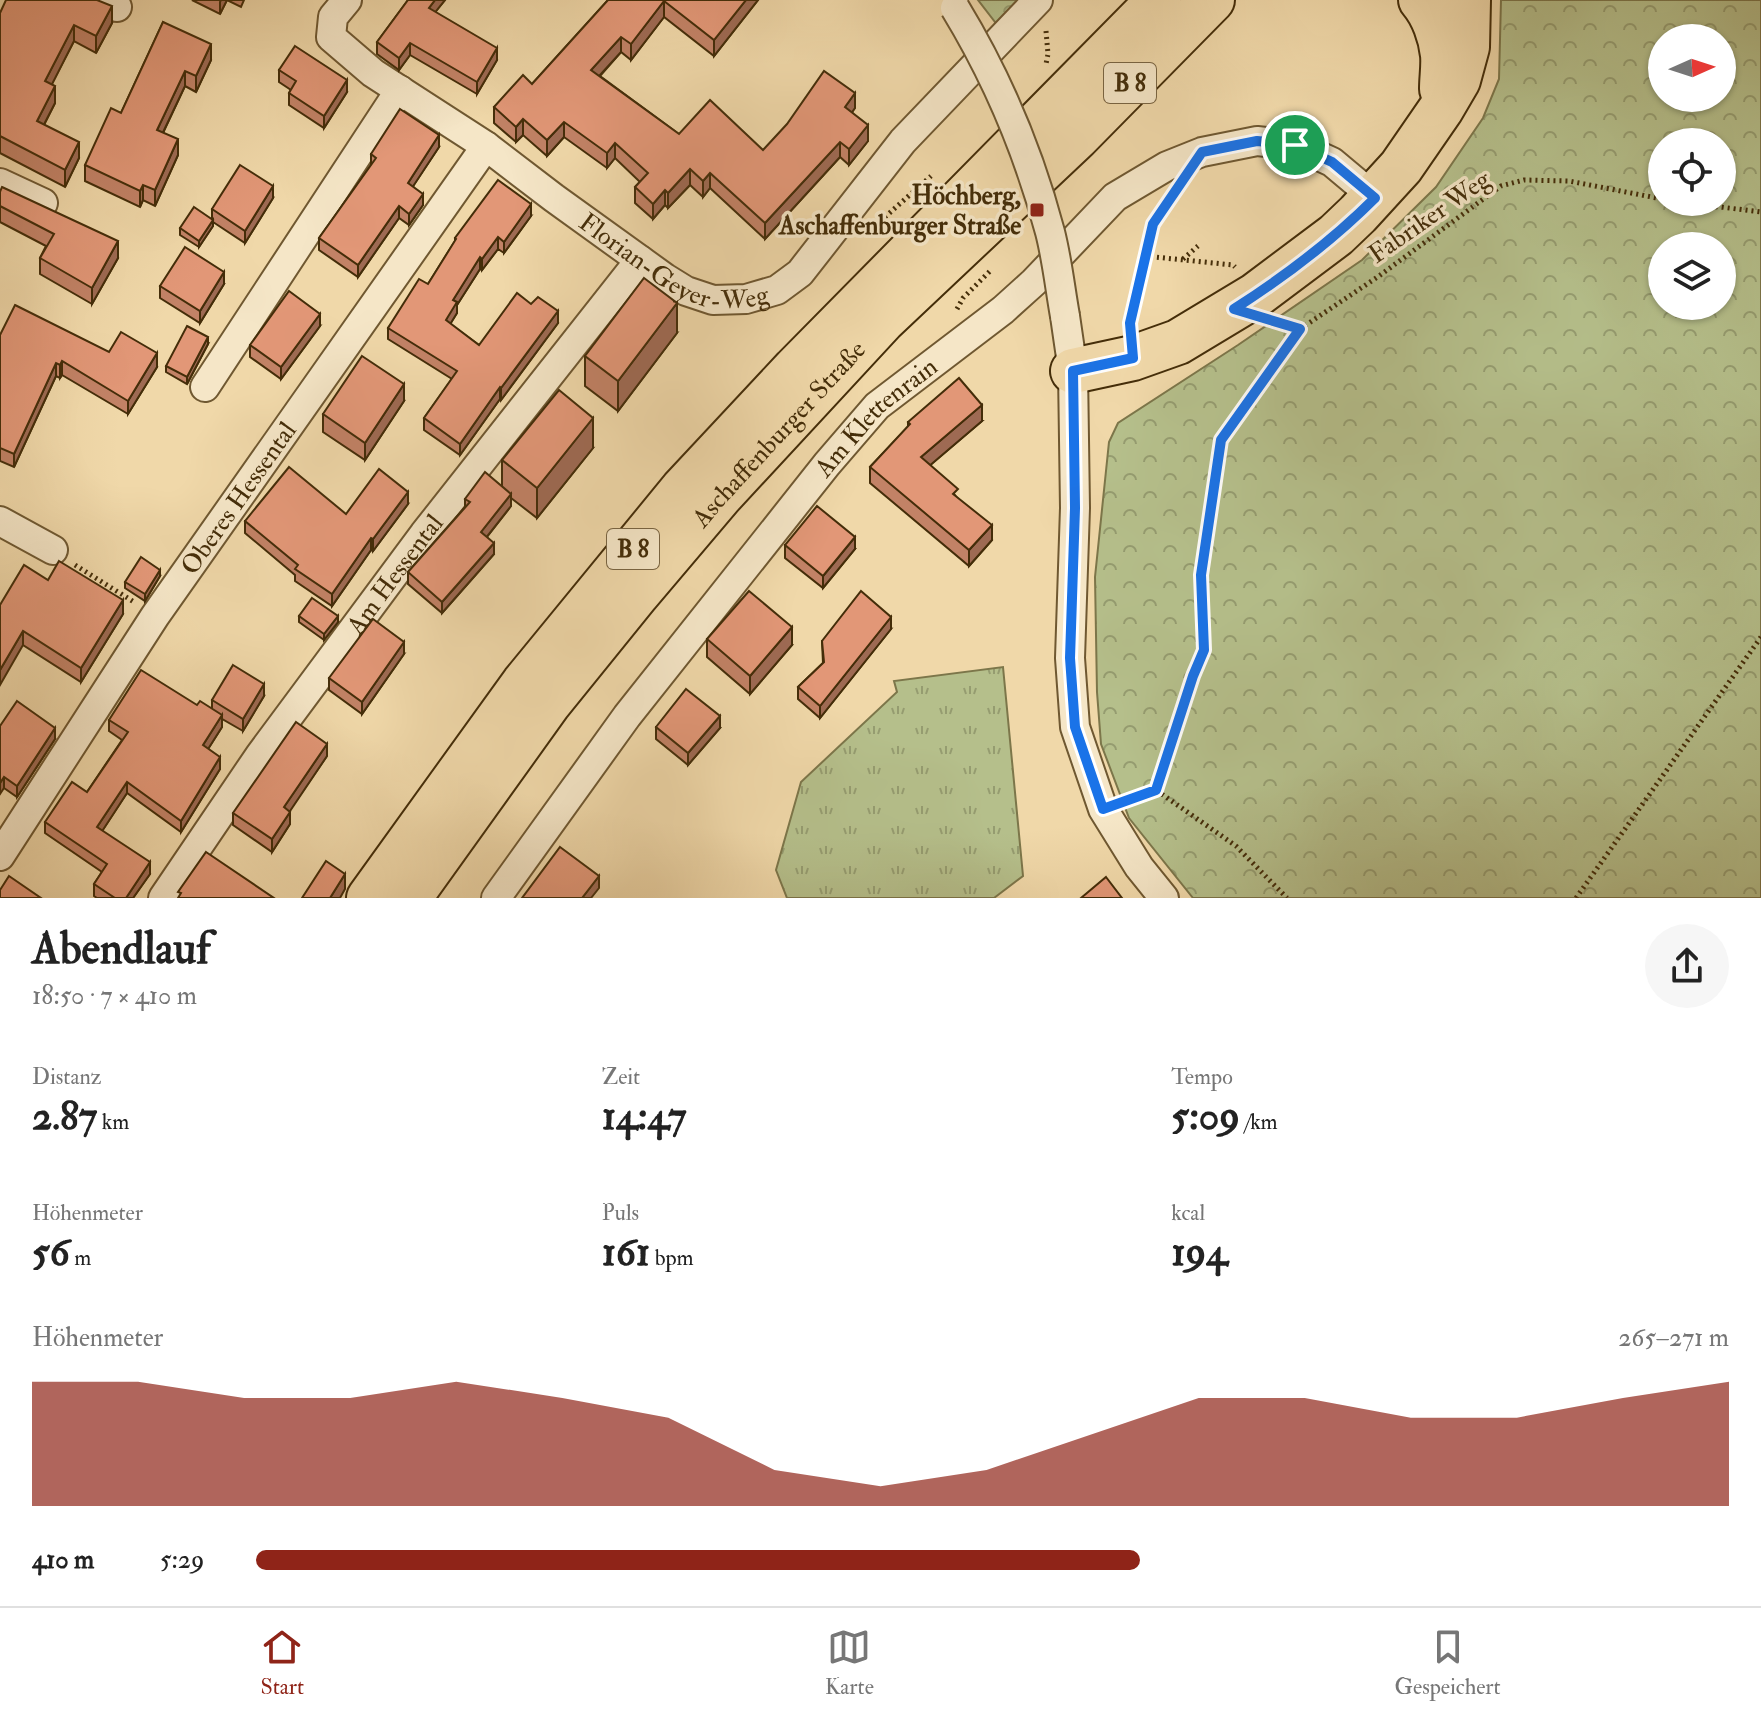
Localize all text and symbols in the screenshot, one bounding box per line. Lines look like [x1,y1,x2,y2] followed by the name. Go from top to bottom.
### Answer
[1648,24,1736,112] north arrow
[1648,24,1736,320] map controls
[1104,63,1156,103] road number: B 8
[1261,111,1329,179] pin
[1273,123,1317,167] icon: arrive
[1648,128,1736,216] button: locate
[1362,162,1498,270] street label: Fabriker Weg
[778,180,1021,243] place label: Höchberg, Aschaffenburger Straße
[1028,201,1046,219] marker: Höchberg, Aschaffenburger Straße
[573,206,774,317] street label: Florian-Geyer-Weg
[1648,232,1736,320] button: layers
[685,334,873,535] street label: Aschaffenburger Straße
[807,351,944,485] street label: Am Klettenrain
[174,416,304,581] street label: Oberes Hessental
[339,508,451,642] street label: Am Hessental
[607,529,659,569] road number: B 8
[32,922,211,977] text: Abendlauf
[1645,924,1729,1008] button: share
[32,980,197,1012] text: 18:50 · 7 × 410 m
[32,1063,101,1091] text: Distanz
[602,1063,640,1091] text: Zeit
[1171,1063,1233,1091] text: Tempo
[32,1091,97,1142] text: 2.87
[602,1091,686,1142] text: 14:47
[1171,1091,1240,1142] text: 5:09
[97,1108,129,1136] text: km
[1240,1108,1278,1136] text: /km
[32,1199,143,1227] text: Höhenmeter
[602,1199,639,1227] text: Puls
[1171,1199,1205,1227] text: kcal
[32,1227,70,1278] text: 56
[602,1227,650,1278] text: 161
[1171,1227,1228,1278] text: 194
[70,1244,91,1272] text: m
[650,1244,694,1272] text: bpm
[32,1322,163,1354] text: Höhenmeter
[1618,1322,1729,1354] text: 265–271 m
[32,1544,94,1576] text: 410 m
[160,1544,204,1576] text: 5:29
[260,1625,304,1701] tab: Start
[825,1625,874,1701] tab: Karte
[1394,1625,1501,1701] tab: Gespeichert

